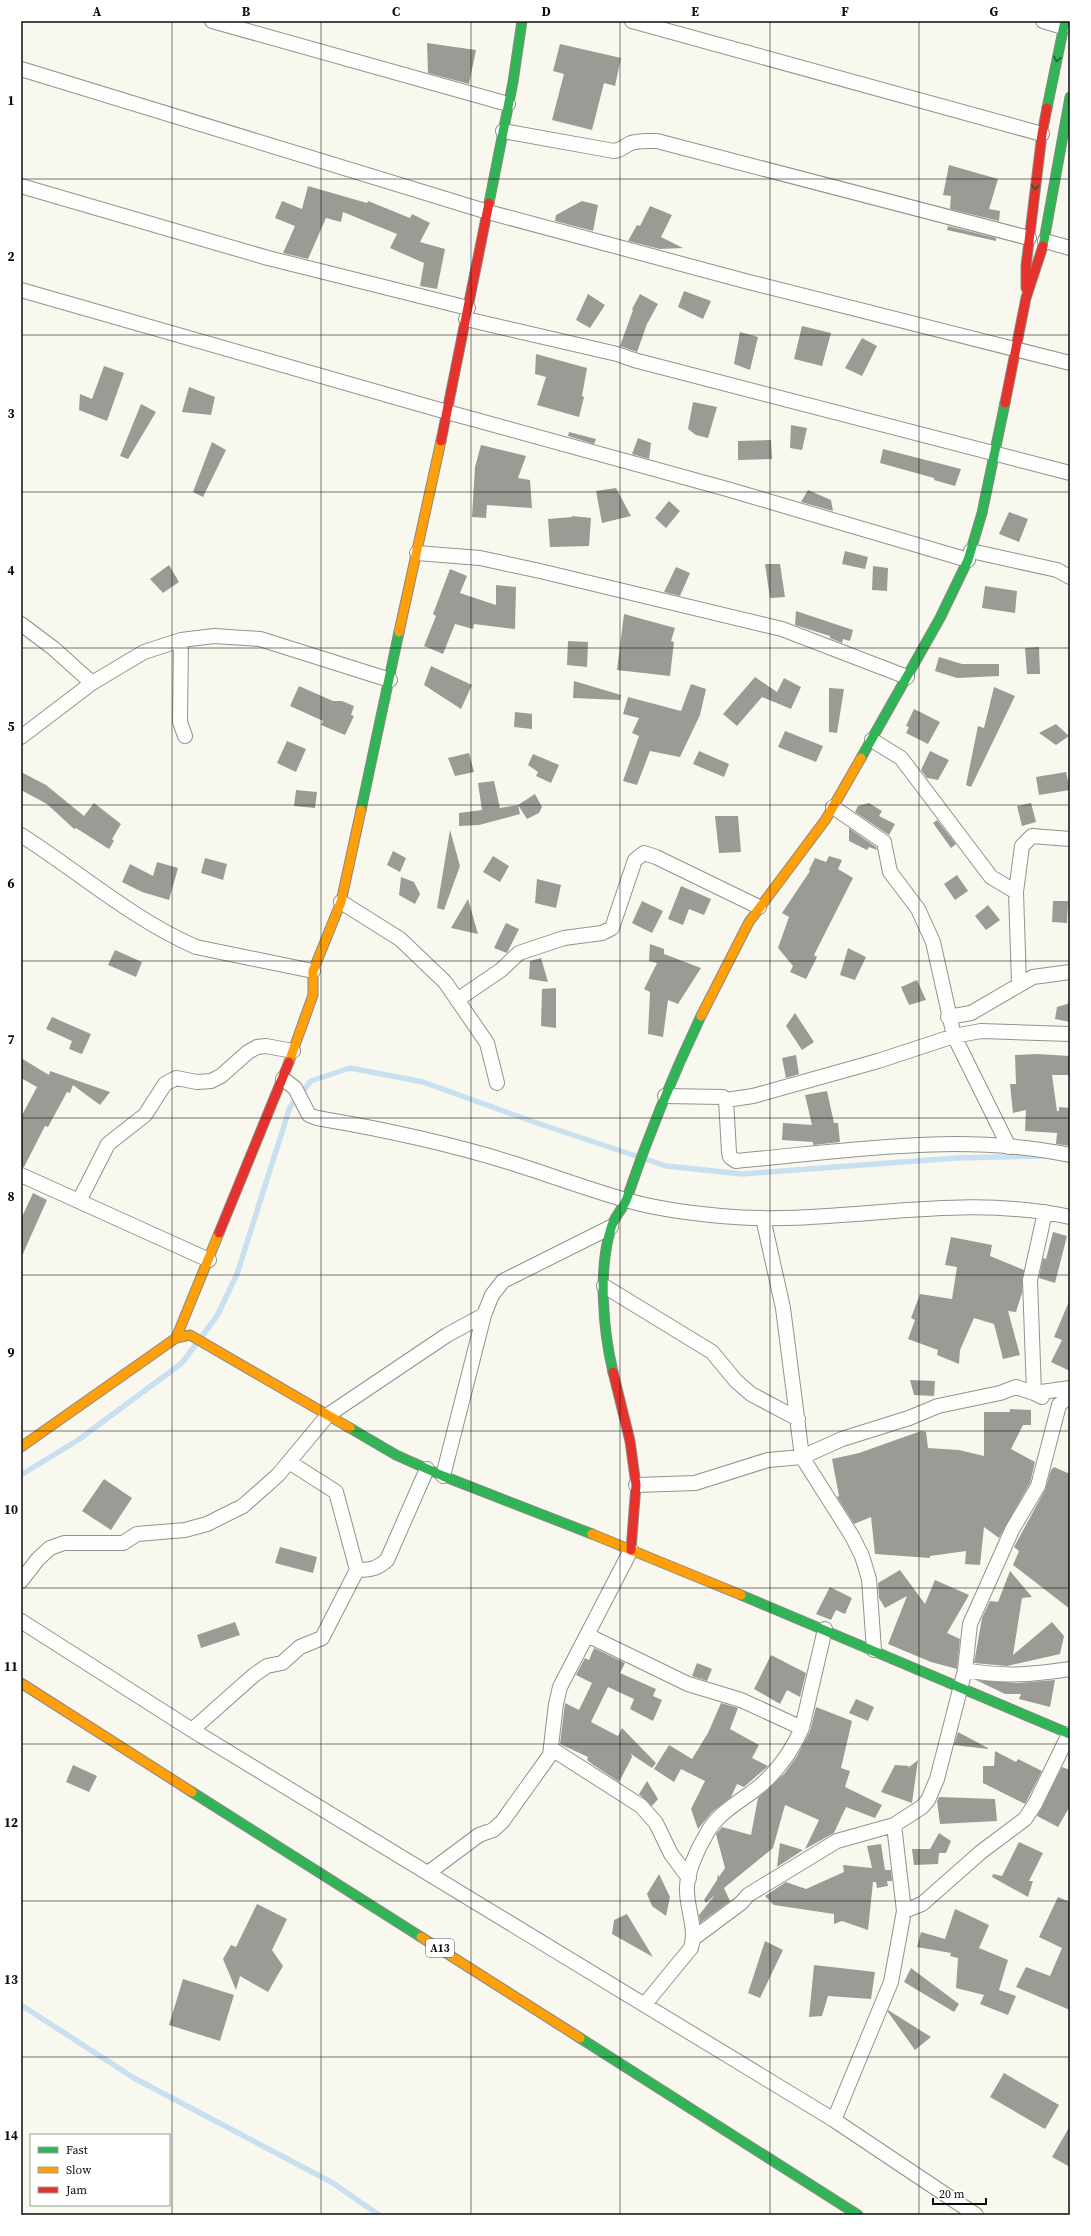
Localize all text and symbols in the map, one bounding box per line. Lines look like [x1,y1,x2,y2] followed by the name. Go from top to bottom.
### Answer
[93,3,102,20] text: A
[242,3,251,20] text: B
[392,3,400,20] text: C
[541,3,551,20] text: D
[691,3,699,20] text: E
[841,3,849,20] text: F
[990,3,999,20] text: G
[1053,56,1061,62] one-way arrow
[7,92,15,109] text: 1
[1031,184,1040,190] one-way arrow
[7,248,15,265] text: 2
[7,405,15,422] text: 3
[7,562,15,579] text: 4
[7,718,15,735] text: 5
[7,875,15,892] text: 6
[7,1031,15,1048] text: 7
[7,1188,15,1205] text: 8
[7,1344,15,1361] text: 9
[4,1501,18,1518] text: 10
[4,1658,18,1675] text: 11
[4,1814,18,1831] text: 12
[426,1939,454,1957] road number: A13
[4,1971,18,1988] text: 13
[4,2127,18,2144] text: 14
[30,2134,170,2206] legend
[66,2142,88,2158] text: Fast
[66,2162,92,2178] text: Slow
[933,2180,986,2206] scale bar
[65,2182,87,2198] text: Jam
[939,2186,965,2202] text: 20 m

